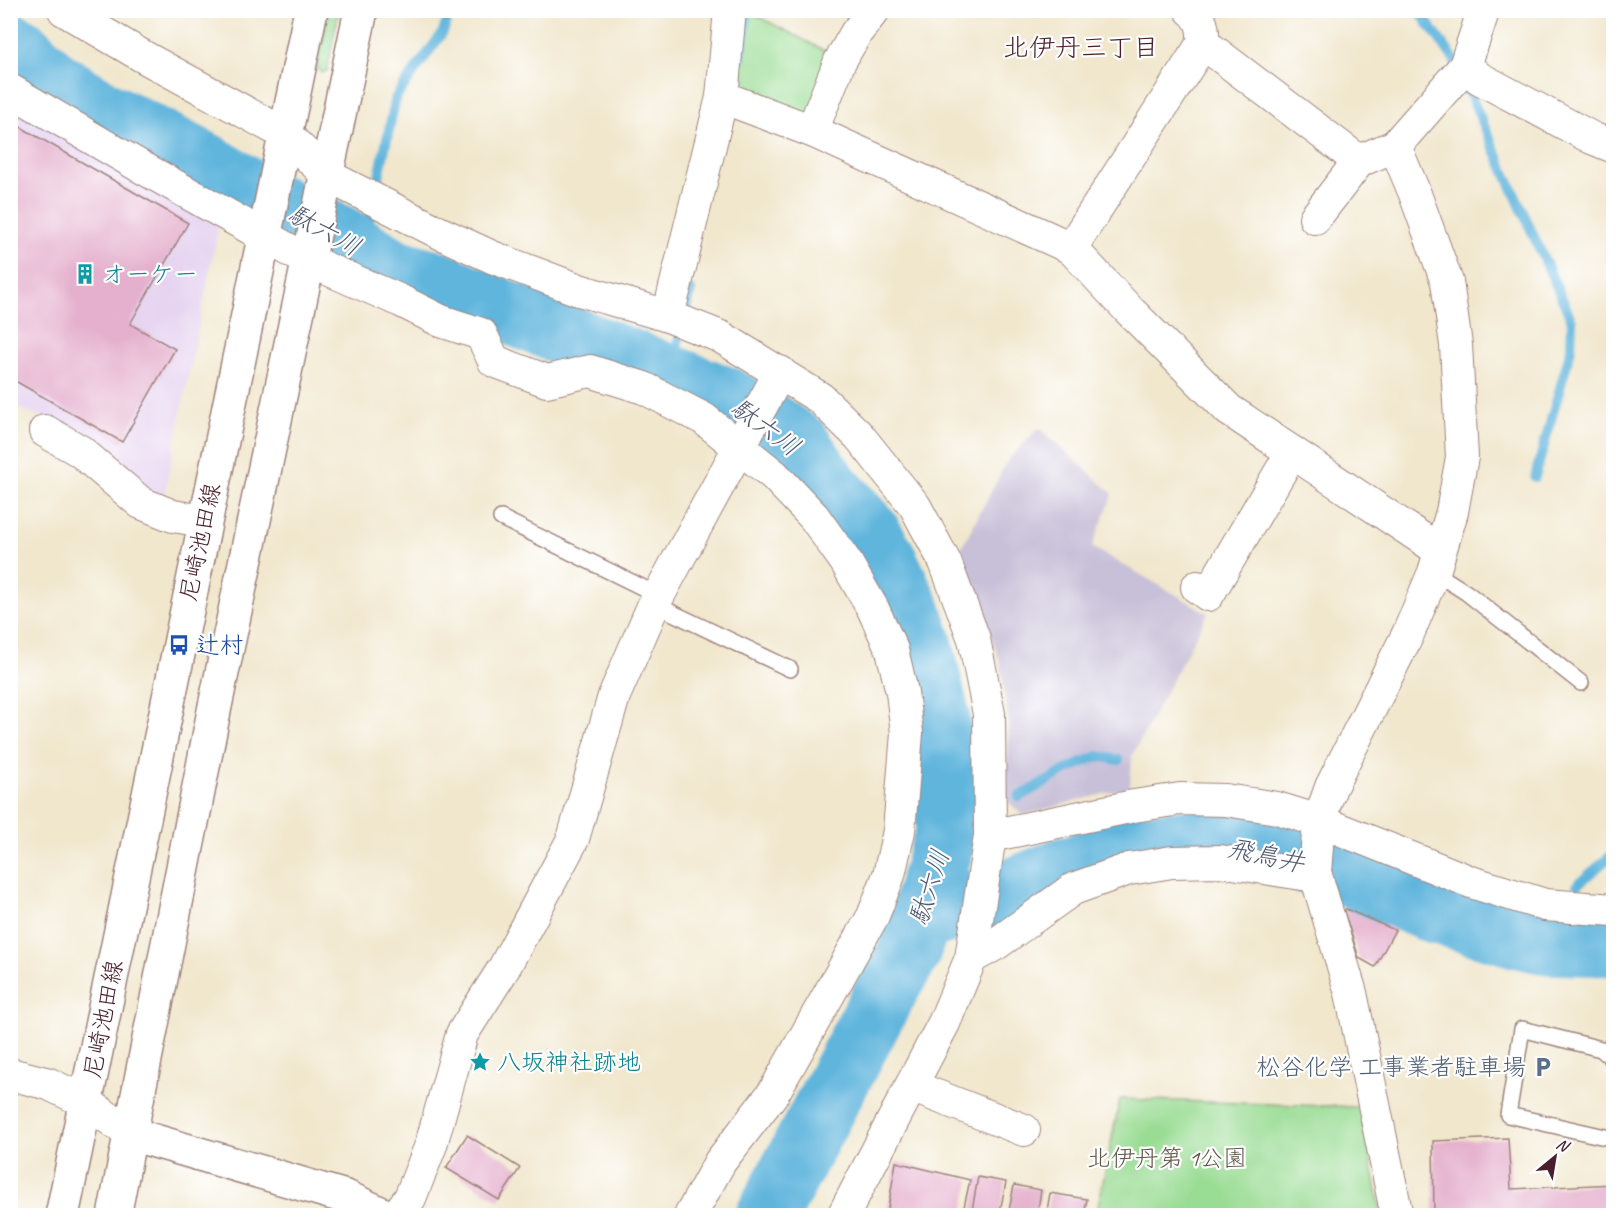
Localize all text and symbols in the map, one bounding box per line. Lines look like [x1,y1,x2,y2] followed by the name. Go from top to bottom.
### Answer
[1003,31,1159,64] district label: 北伊丹三丁目
[283,197,367,264] water label: 駄六川
[102,259,198,289] place label: オーケー
[73,262,97,286] building icon: オーケー
[724,391,807,464] water label: 駄六川
[173,480,227,604] street label: 尼崎池田線
[196,630,244,660] place label: 辻村
[167,633,191,657] bus stop icon: 辻村
[1224,831,1308,880] water label: 飛鳥井
[902,845,957,929] water label: 駄六川
[77,957,129,1081] street label: 尼崎池田線
[497,1047,641,1077] place label: 八坂神社跡地
[468,1050,492,1074] place icon: 八坂神社跡地
[1256,1052,1526,1082] place label: 松谷化学 工事業者駐車場
[1531,1055,1555,1079] parking icon: 松谷化学 工事業者駐車場
[1525,1127,1585,1187] north arrow
[1553,1134,1574,1158] text: N
[1087,1143,1247,1173] park label: 北伊丹第 1公園

